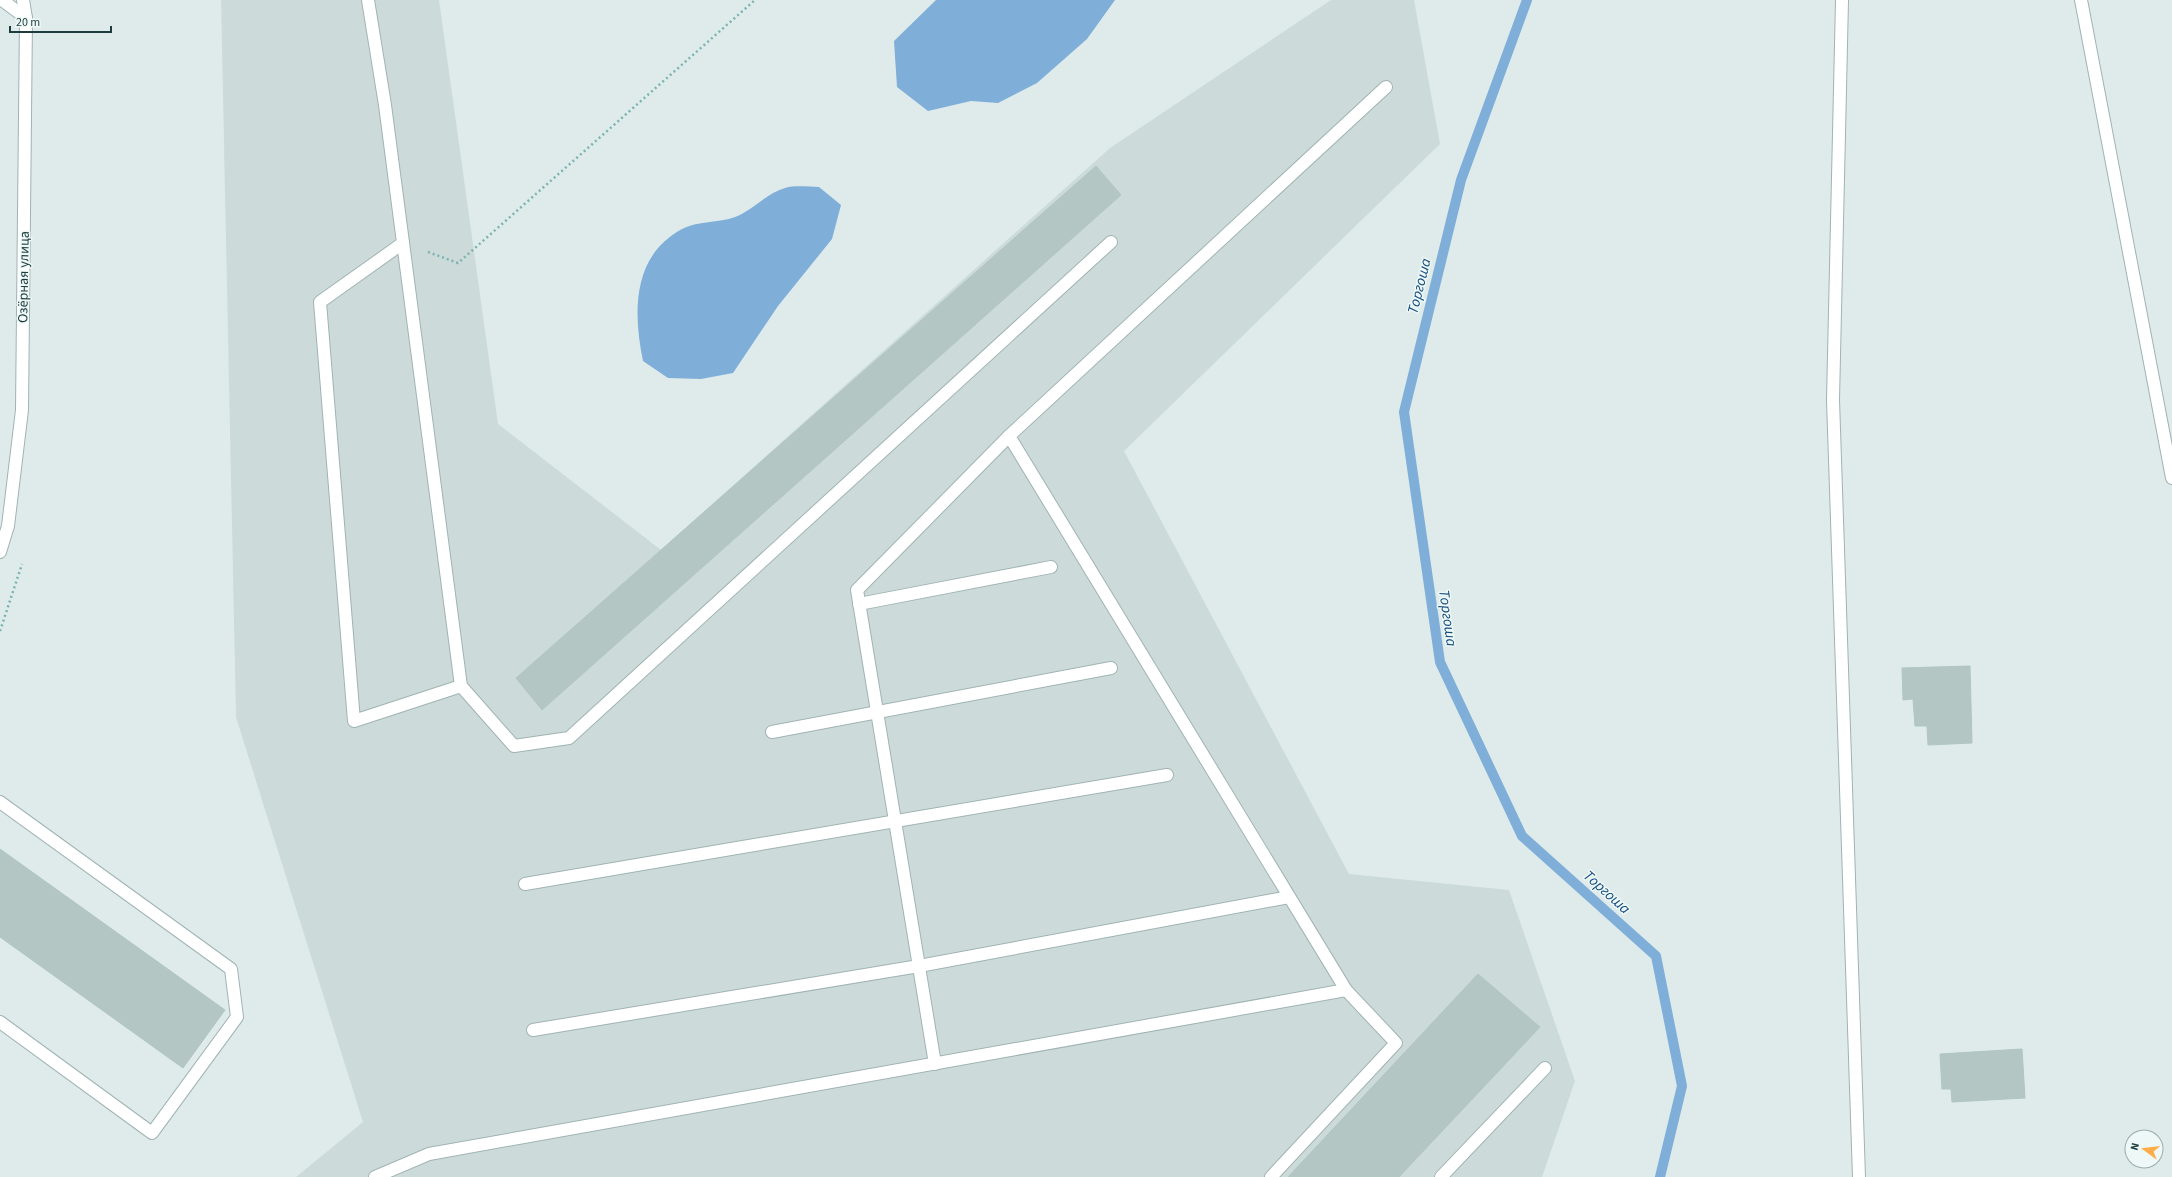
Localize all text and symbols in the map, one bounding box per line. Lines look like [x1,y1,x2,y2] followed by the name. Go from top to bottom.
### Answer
[10,8,111,34] scale bar
[16,14,40,31] text: 20 m
[13,231,35,323] street label: Озёрная улица
[1402,256,1437,316] water label: Торгоша
[1433,588,1462,648] water label: Торгоша
[1578,866,1635,919] water label: Торгоша
[2124,1129,2164,1169] north arrow
[2127,1141,2143,1152] text: N

